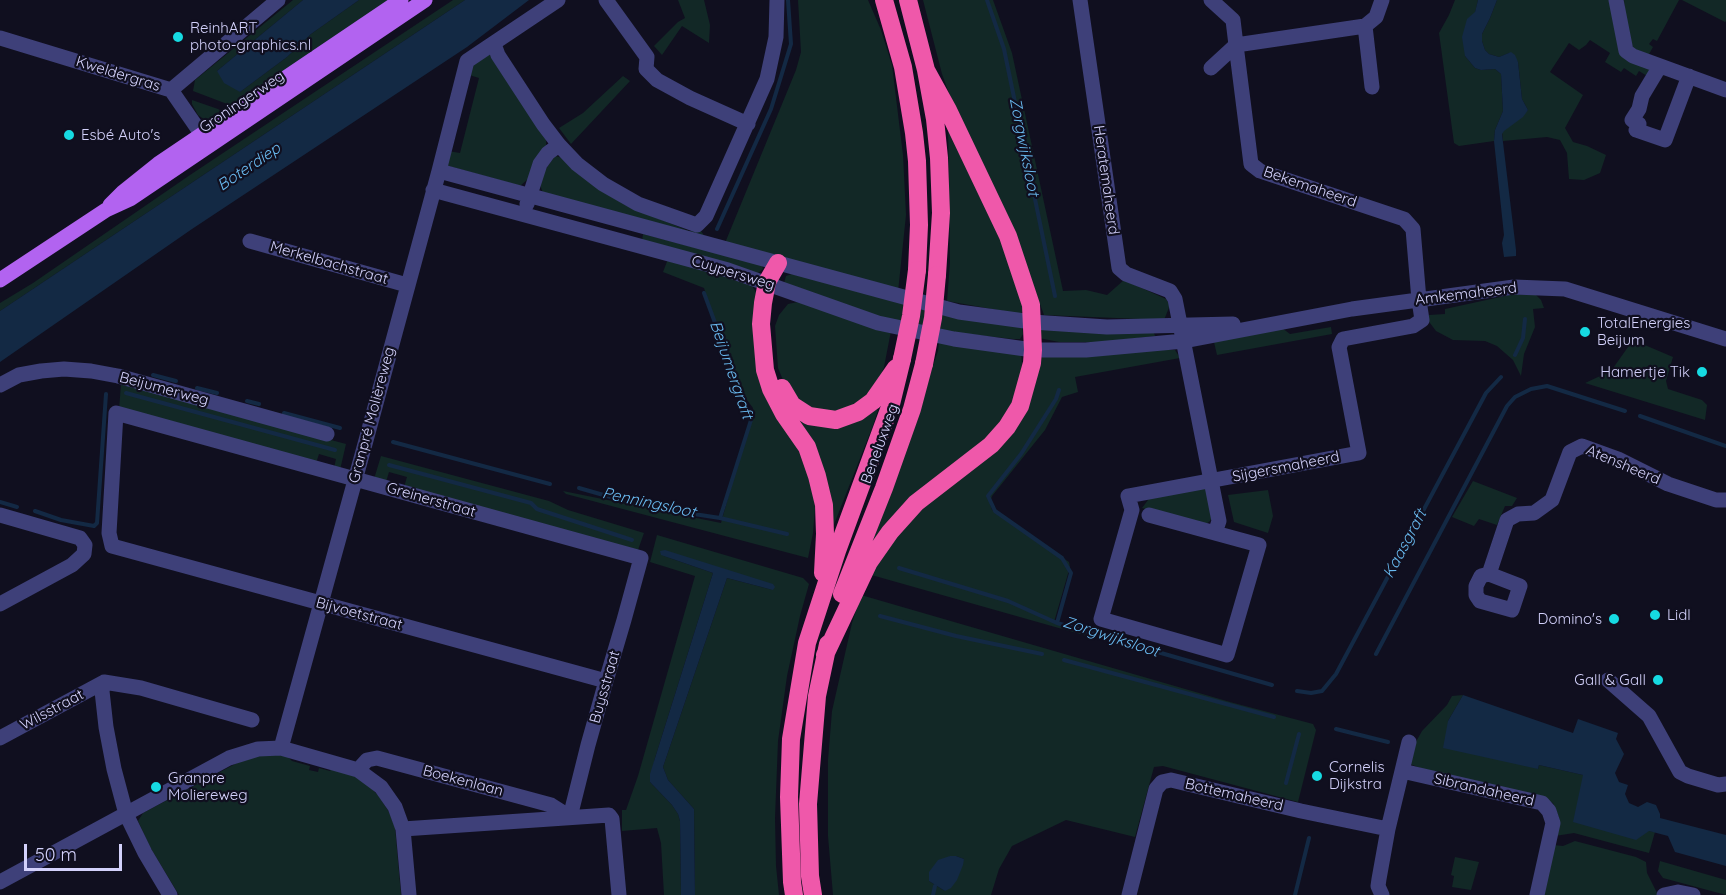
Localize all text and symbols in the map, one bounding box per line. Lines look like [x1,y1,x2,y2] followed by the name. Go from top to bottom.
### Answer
[190,19,311,54] place label: ReinhART photo-graphics.nl
[171,30,185,44] marker: ReinhART photo-graphics.nl
[74,53,162,95] street label: Kweldergras
[196,67,288,137] street label: Groningerweg
[1005,96,1043,198] water label: Zorgwijksloot
[1089,124,1123,236] street label: Heratemaheerd
[81,126,160,144] place label: Esbé Auto's
[62,128,76,142] marker: Esbé Auto's
[214,139,284,195] water label: Boterdiep
[1261,163,1359,211] street label: Bekemaheerd
[268,238,390,288] street label: Merkelbachstraat
[689,252,777,294] street label: Cuypersweg
[1414,279,1518,309] street label: Amkemaheerd
[1597,314,1690,349] place label: TotalEnergies Beijum
[705,318,757,422] water label: Beijumergraft
[1578,325,1592,339] marker: TotalEnergies Beijum
[345,345,399,485] street label: Granpré Molièreweg
[1600,363,1690,381] place label: Hamertje Tik
[1695,365,1709,379] marker: Hamertje Tik
[117,368,211,410] street label: Beijumerweg
[857,402,903,486] street label: Beneluxweg
[1583,441,1663,489] street label: Atensheerd
[1231,448,1341,486] street label: Sijgersmaheerd
[384,479,478,521] street label: Greinerstraat
[600,484,698,522] water label: Penningsloot
[1379,506,1431,582] water label: Kaasgraft
[314,594,404,634] street label: Bijvoetstraat
[1667,606,1691,624] place label: Lidl
[1648,608,1662,622] marker: Lidl
[1537,610,1602,628] place label: Domino's
[1061,612,1161,662] water label: Zorgwijksloot
[1607,612,1621,626] marker: Domino's
[586,649,624,725] street label: Buysstraat
[1574,671,1646,689] place label: Gall & Gall
[1651,673,1665,687] marker: Gall & Gall
[17,686,87,734] street label: Wilsstraat
[1329,758,1384,793] place label: Cornelis Dijkstra
[421,762,505,800] street label: Boekenlaan
[168,769,248,804] place label: Granpre Moliereweg
[1310,769,1324,783] marker: Cornelis Dijkstra
[1432,770,1536,810] street label: Sibrandaheerd
[1183,775,1285,815] street label: Bottemaheerd
[149,780,163,794] marker: Granpre Moliereweg
[27,832,124,870] scale bar
[35,843,77,866] text: 50 m

